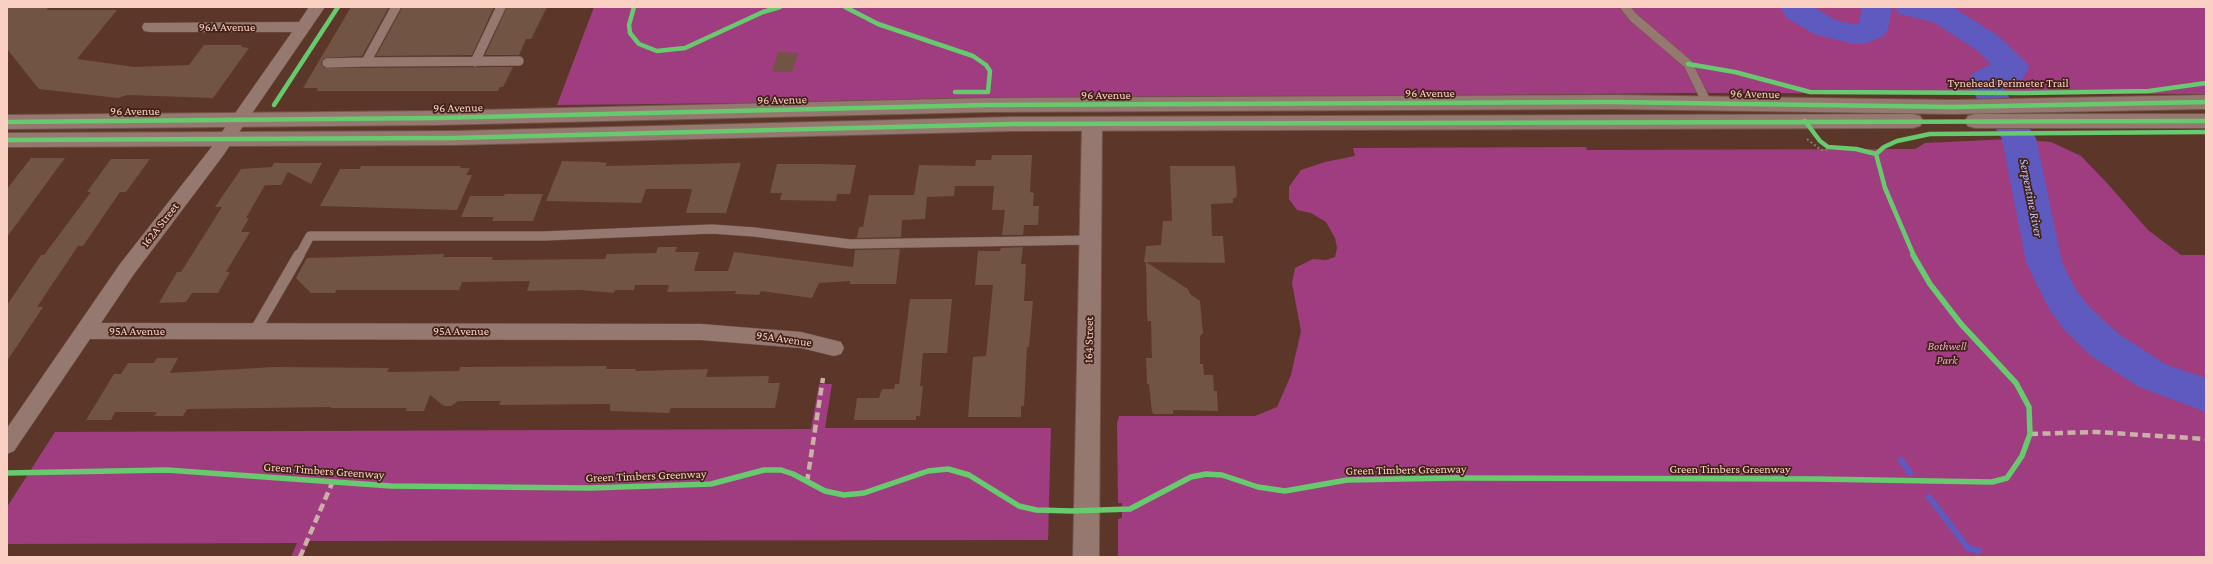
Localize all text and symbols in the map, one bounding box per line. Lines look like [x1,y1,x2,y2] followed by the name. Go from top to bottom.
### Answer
[199,20,255,34] street label: 96A Avenue
[1947,76,2069,90] street label: Tynehead Perimeter Trail
[1405,86,1455,100] street label: 96 Avenue
[1730,86,1780,102] street label: 96 Avenue
[1081,88,1131,102] street label: 96 Avenue
[757,92,807,108] street label: 96 Avenue
[433,100,483,116] street label: 96 Avenue
[110,104,160,118] street label: 96 Avenue
[2016,157,2046,239] water label: Serpentine River
[138,200,182,250] street label: 162A Street
[1081,317,1097,363] street label: 164 Street
[109,324,165,338] street label: 95A Avenue
[433,324,489,338] street label: 95A Avenue
[755,328,813,350] street label: 95A Avenue
[1927,339,1967,367] park label: Bothwell Park
[263,460,385,482] street label: Green Timbers Greenway
[1345,462,1467,478] street label: Green Timbers Greenway
[1669,462,1791,476] street label: Green Timbers Greenway
[585,467,707,485] street label: Green Timbers Greenway

